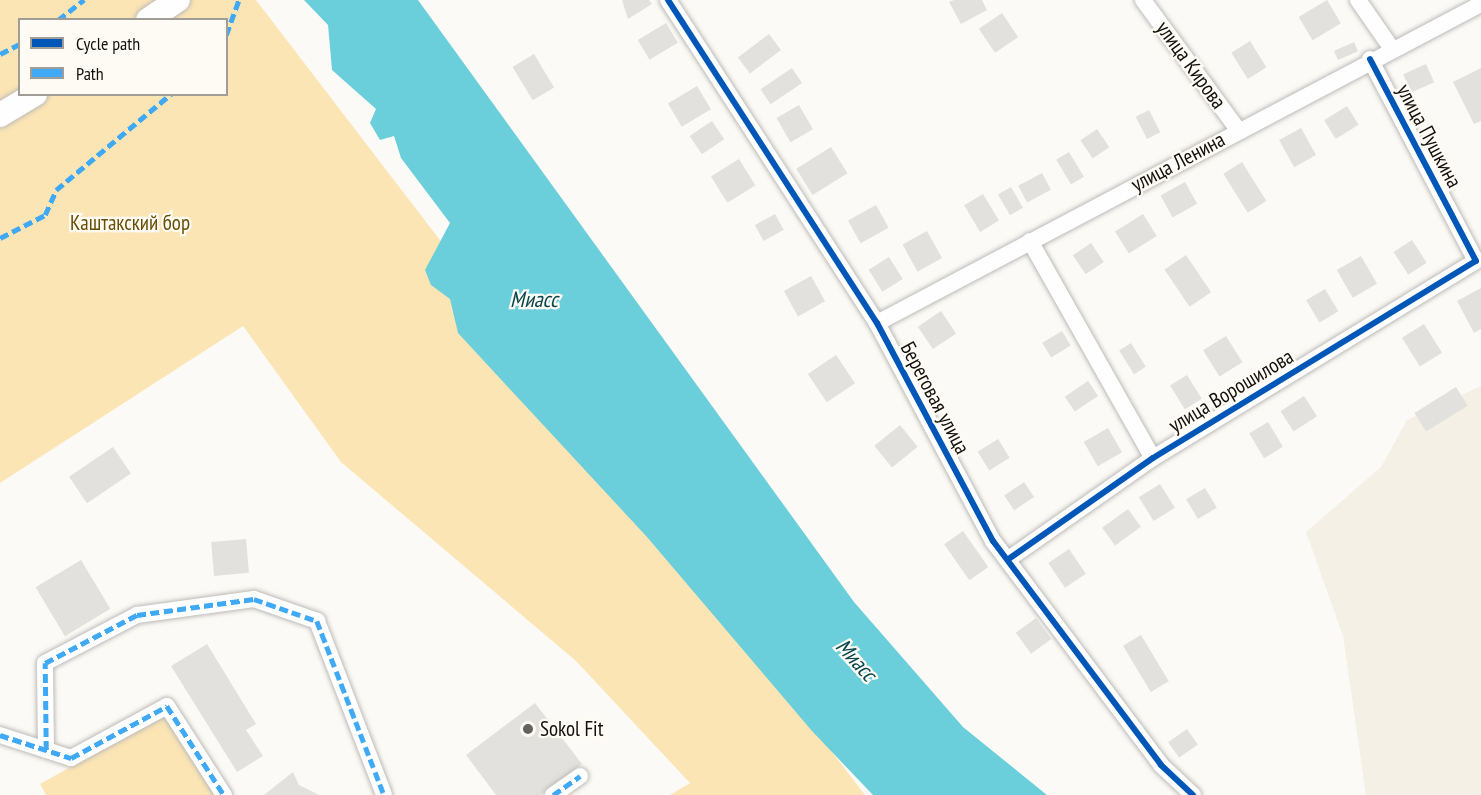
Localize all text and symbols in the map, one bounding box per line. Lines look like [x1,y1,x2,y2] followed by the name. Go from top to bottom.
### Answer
[1151,16,1231,114] street label: улица Кирова
[18,18,228,96] legend
[76,32,140,55] text: Cycle path
[76,62,104,85] text: Path
[1391,80,1467,192] street label: улица Пушкина
[1127,127,1229,197] street label: улица Ленина
[70,210,190,236] park label: Каштакский бор
[510,287,558,313] water label: Миасс
[895,338,975,458] street label: Береговая улица
[1164,344,1298,438] street label: улица Ворошилова
[830,633,882,687] water label: Миасс
[540,716,603,742] place label: Sokol Fit
[521,722,535,736] marker: Sokol Fit

